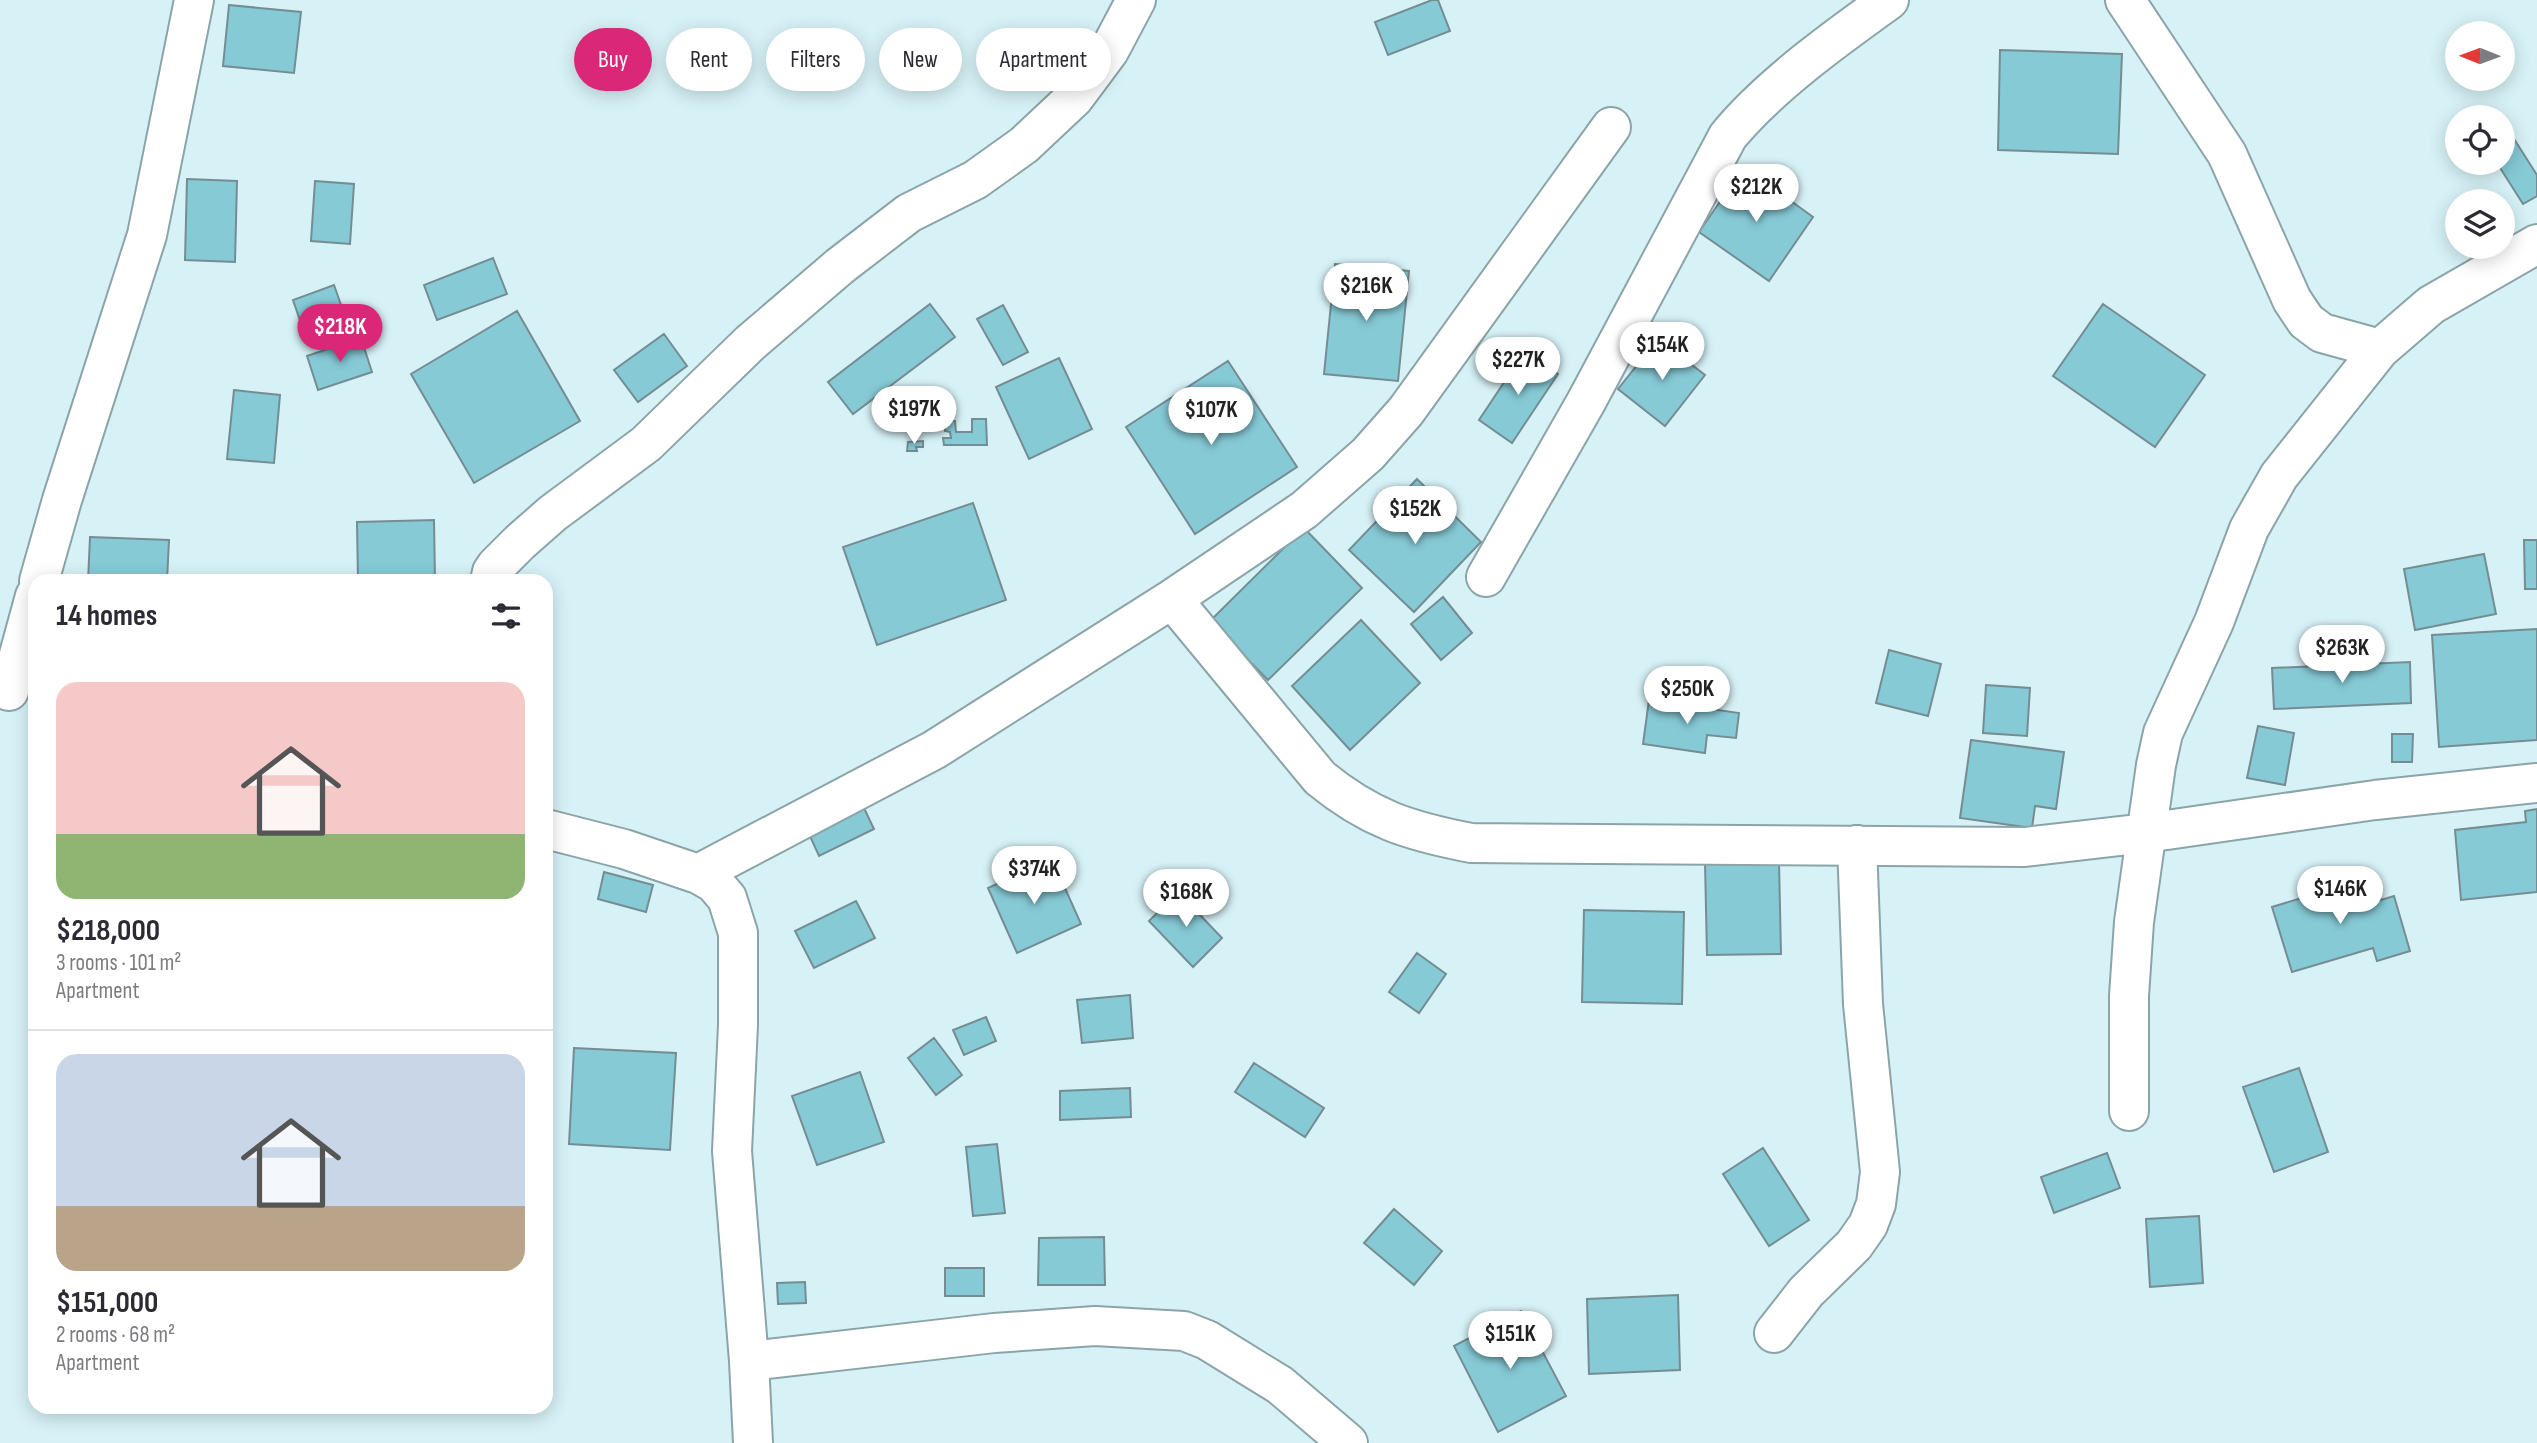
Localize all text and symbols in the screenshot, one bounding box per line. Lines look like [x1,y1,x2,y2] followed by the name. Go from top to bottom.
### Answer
[2445,21,2515,91] north arrow
[2445,21,2515,259] map controls
[574,28,652,91] chip: Buy
[666,28,752,91] chip: Rent
[766,28,865,91] chip: Filters
[879,28,962,91] chip: New
[976,28,1111,91] chip: Apartment
[2445,105,2515,175] button: locate
[1707,164,1805,224] pin: $212K
[1730,173,1782,201] text: $212K
[2445,189,2515,259] button: layers
[1317,264,1415,323] pin: $216K
[1339,272,1393,300] text: $216K
[291,304,389,364] pin: $218K
[313,313,367,341] text: $218K
[1613,322,1711,382] pin: $154K
[1636,331,1689,359] text: $154K
[1469,338,1567,397] pin: $227K
[1491,346,1545,374] text: $227K
[865,386,963,446] pin: $197K
[1162,388,1260,447] pin: $107K
[887,395,941,423] text: $197K
[1184,396,1238,424] text: $107K
[1366,486,1464,546] pin: $152K
[1389,495,1441,523] text: $152K
[487,597,525,635] icon: filters
[56,598,157,634] text: 14 homes
[2293,626,2391,685] pin: $263K
[2315,634,2369,662] text: $263K
[1638,666,1736,726] pin: $250K
[1660,675,1714,703] text: $250K
[228,728,354,854] icon: home
[985,846,1083,906] pin: $374K
[1008,855,1060,883] text: $374K
[2291,866,2389,926] pin: $146K
[1137,870,1235,929] pin: $168K
[2313,875,2367,903] text: $146K
[1159,878,1213,906] text: $168K
[56,913,160,949] text: $218,000
[56,949,181,977] text: 3 rooms · 101 m²
[56,977,140,1005] text: Apartment
[228,1100,354,1226] icon: home
[56,1285,158,1321] text: $151,000
[1461,1312,1559,1371] pin: $151K
[1484,1320,1536,1348] text: $151K
[56,1321,175,1349] text: 2 rooms · 68 m²
[56,1349,140,1377] text: Apartment

